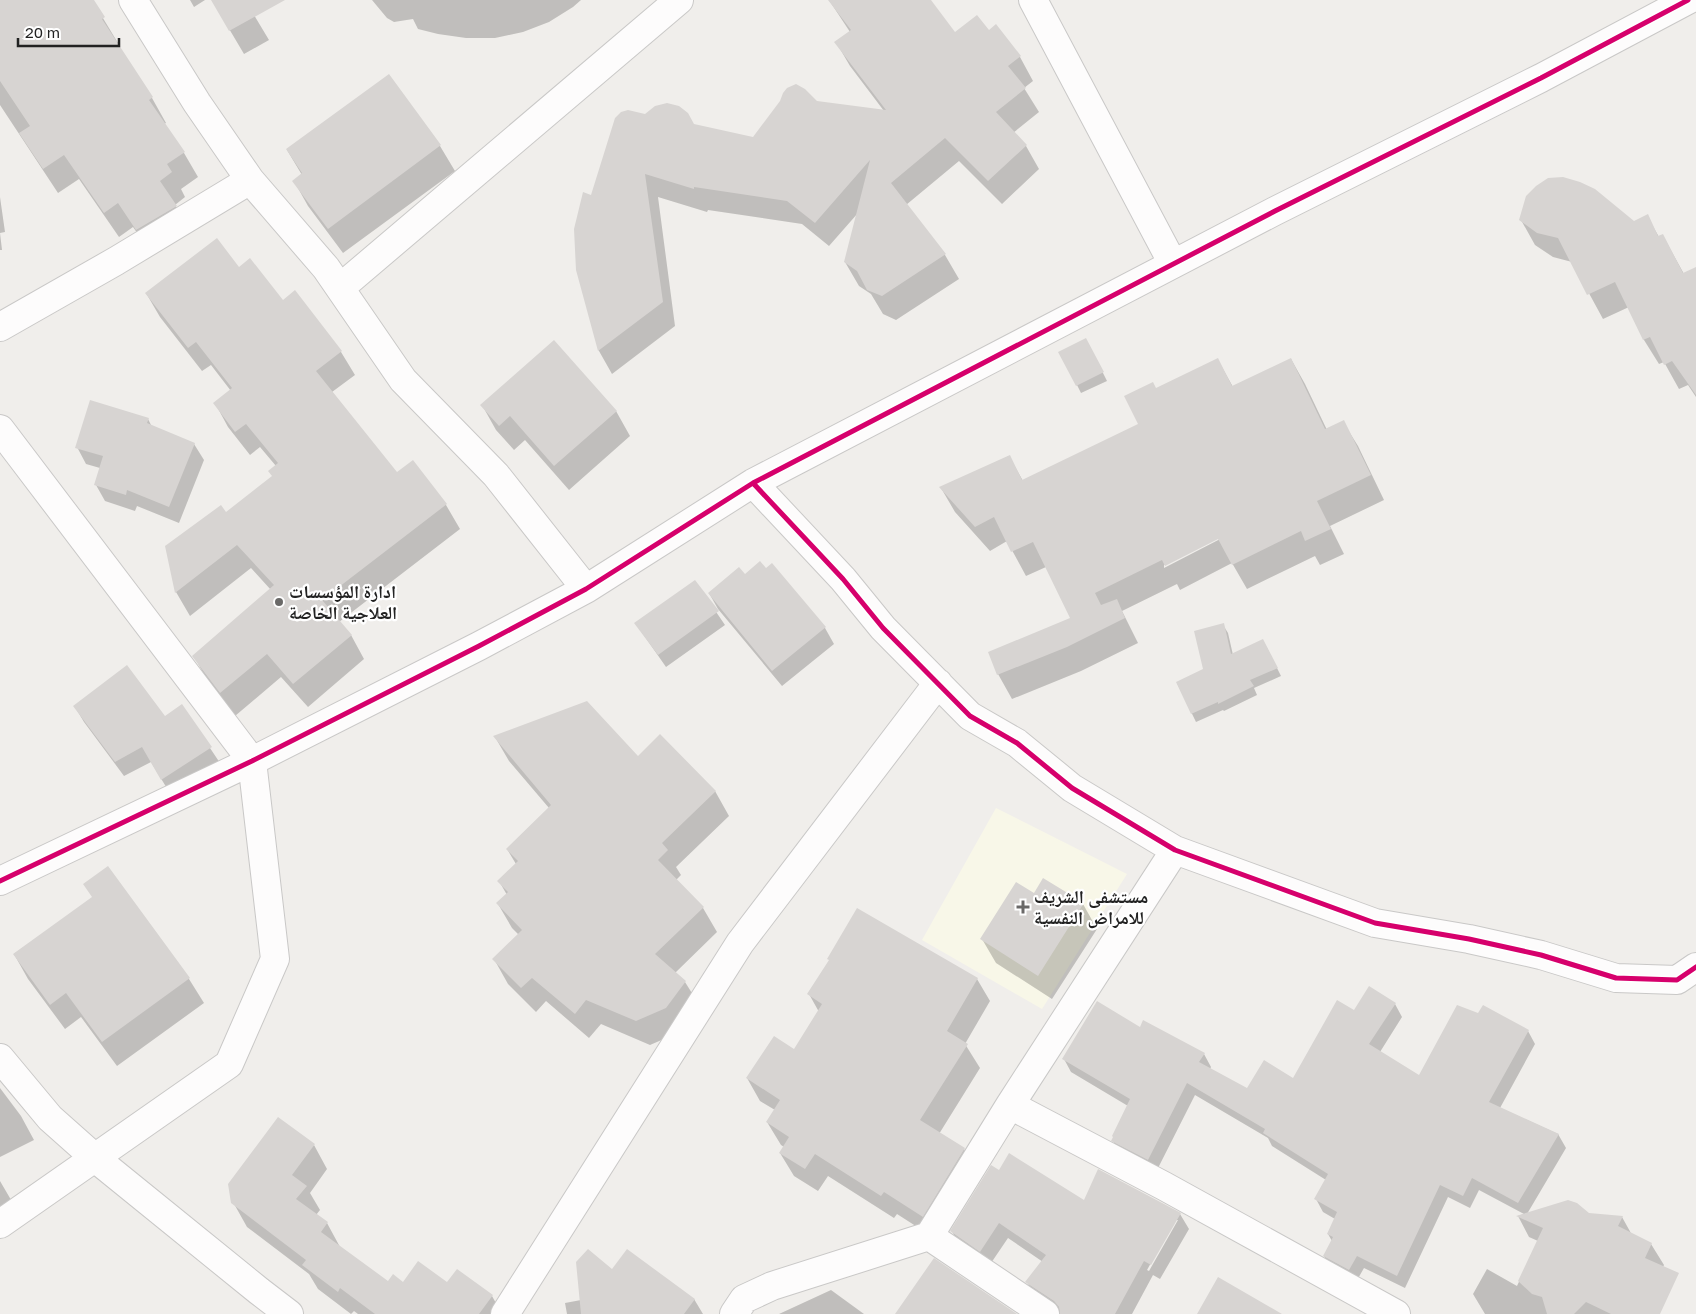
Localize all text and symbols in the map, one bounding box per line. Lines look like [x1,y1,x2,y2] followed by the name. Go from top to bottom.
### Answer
[18,15,119,47] scale bar
[25,23,60,41] text: 20 m
[289,580,397,623] place label: ادارة المؤسسات العلاجية الخاصة
[273,596,285,608] marker: ادارة المؤسسات العلاجية الخاصة
[1034,885,1148,929] place label: مستشفى الشريف للامراض النفسية
[1016,900,1030,914] marker: مستشفى الشريف للامراض النفسية

